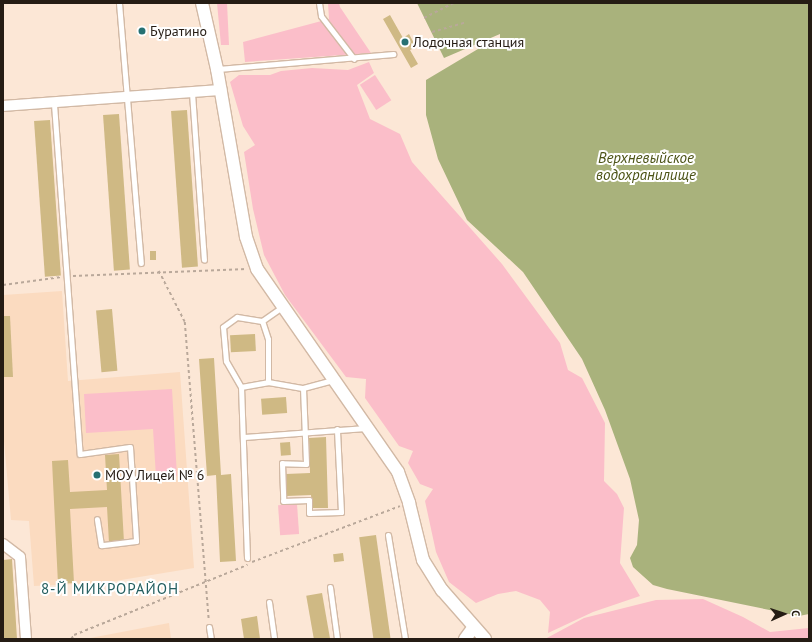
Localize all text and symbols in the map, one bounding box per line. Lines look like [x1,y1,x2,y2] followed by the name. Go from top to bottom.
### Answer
[150,23,207,39] place label: Буратино
[137,26,147,36] marker: Буратино
[413,34,524,50] place label: Лодочная станция
[400,37,410,47] marker: Лодочная станция
[596,148,696,183] water label: Верхневыйское водохранилище
[105,467,205,483] place label: МОУ Лицей № 6
[92,470,102,480] marker: МОУ Лицей № 6
[41,580,179,598] district label: 8-Й МИКРОРАЙОН
[764,594,804,634] north arrow
[789,610,803,617] text: С

